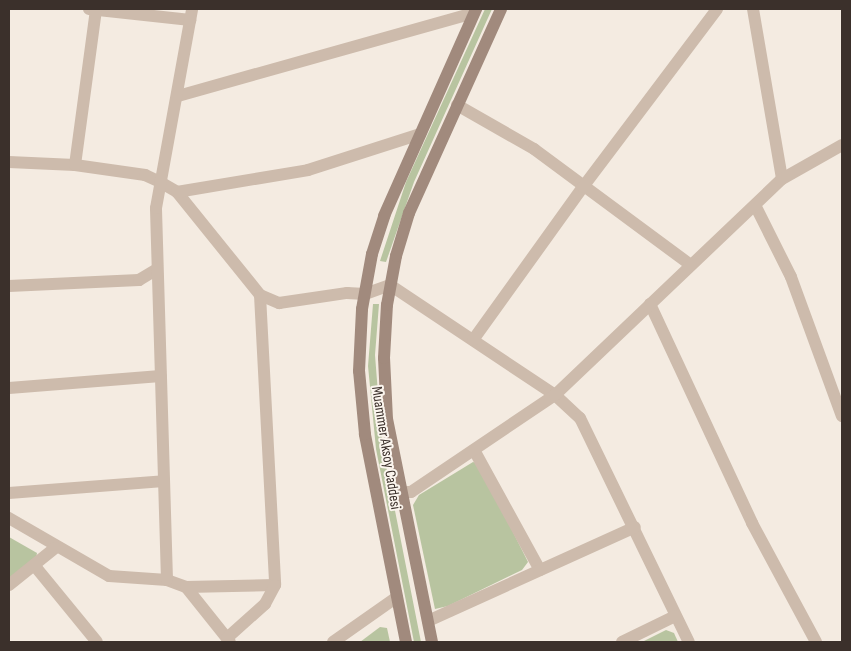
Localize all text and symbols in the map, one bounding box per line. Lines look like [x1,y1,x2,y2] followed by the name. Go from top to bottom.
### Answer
[367,385,405,511] street label: Muammer Aksoy Caddesi

